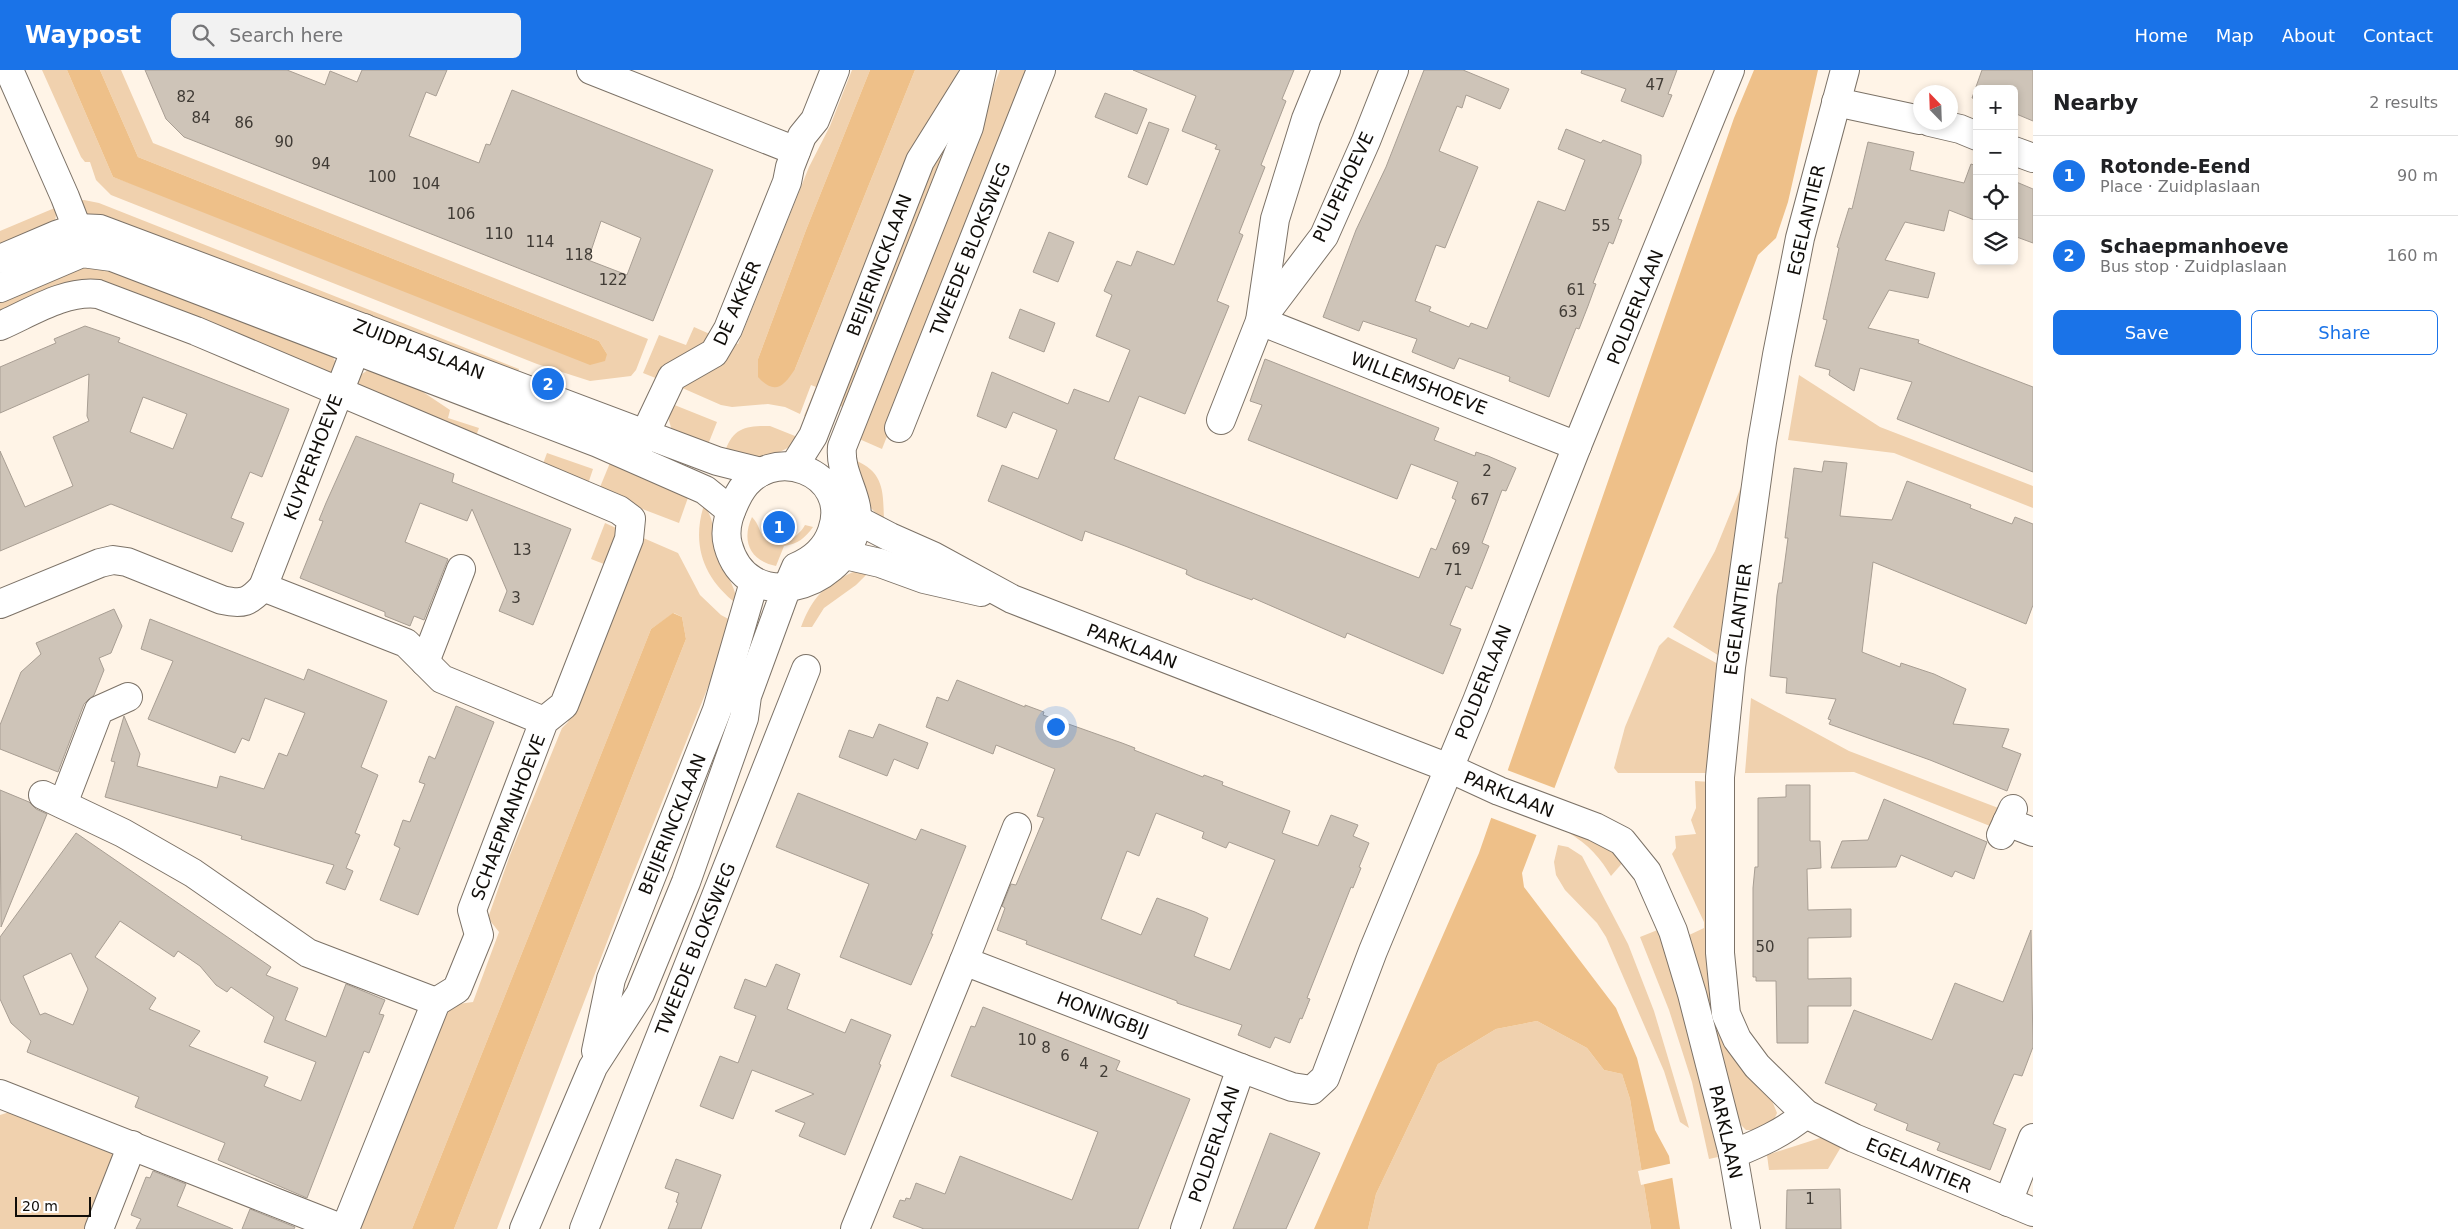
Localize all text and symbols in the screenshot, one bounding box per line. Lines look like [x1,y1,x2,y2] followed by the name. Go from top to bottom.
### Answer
[171,13,521,58] search box
[25,21,141,49] text: Waypost
[189,21,217,49] icon: search
[229,24,343,46] text: Search here
[2135,25,2188,46] text: Home
[2216,25,2254,46] text: Map
[2282,25,2335,46] text: About
[2363,25,2433,46] text: Contact
[1645,76,1665,94] house number: 47
[1913,85,1958,130] north arrow
[1973,85,2018,265] map controls
[1973,85,2018,130] button: +
[176,88,196,106] house number: 82
[2053,91,2138,115] text: Nearby
[2369,93,2438,112] text: 2 results
[191,109,211,127] house number: 84
[234,114,254,132] house number: 86
[1308,129,1378,245] street label: PULPEHOEVE
[1973,130,2018,175] button: −
[274,133,294,151] house number: 90
[311,155,331,173] house number: 94
[2100,155,2251,177] text: Rotonde-Eend
[925,159,1014,340] street label: TWEEDE BLOKSWEG
[1783,163,1829,277] street label: EGELANTIER
[2063,166,2075,185] text: 1
[2397,166,2438,185] text: 90 m
[368,168,396,186] house number: 100
[412,175,440,193] house number: 104
[1973,175,2018,220] button: locate
[2100,177,2260,196] text: Place · Zuidplaslaan
[842,191,916,339] street label: BEIJERINCKLAAN
[447,205,475,223] house number: 106
[1591,217,1611,235] house number: 55
[1973,220,2018,265] button: layers
[485,225,513,243] house number: 110
[526,233,554,251] house number: 114
[2100,235,2289,257] text: Schaepmanhoeve
[565,246,593,264] house number: 118
[2063,246,2075,265] text: 2
[2387,246,2438,265] text: 160 m
[1602,247,1668,367] street label: POLDERLAAN
[709,257,765,349] street label: DE AKKER
[2100,257,2287,276] text: Bus stop · Zuidplaslaan
[599,271,627,289] house number: 122
[1566,281,1586,299] house number: 61
[1558,303,1578,321] house number: 63
[2053,310,2241,355] button: Save
[2251,310,2438,355] button: Share
[350,314,488,384] street label: ZUIDPLASLAAN
[1348,347,1490,419] street label: WILLEMSHOEVE
[532,365,564,403] pin: 2
[279,391,347,523] street label: KUYPERHOEVE
[1482,462,1492,480] house number: 2
[1470,491,1490,509] house number: 67
[763,508,795,546] pin: 1
[1451,540,1471,558] house number: 69
[512,541,532,559] house number: 13
[1443,561,1463,579] house number: 71
[1720,562,1756,676] street label: EGELANTIER
[511,589,521,607] house number: 3
[1084,619,1180,673] street label: PARKLAAN
[1450,622,1516,742] street label: POLDERLAAN
[1043,714,1069,740] your location
[467,731,549,903] street label: SCHAEPMANHOEVE
[634,750,710,898] street label: BEIJERINCKLAAN
[1461,766,1557,822] street label: PARKLAAN
[650,859,739,1040] street label: TWEEDE BLOKSWEG
[1755,938,1775,956] house number: 50
[1054,987,1152,1041] street label: HONINGBIJ
[1017,1031,1037,1049] house number: 10
[1041,1039,1051,1057] house number: 8
[1060,1047,1070,1065] house number: 6
[1079,1055,1089,1073] house number: 4
[1099,1063,1109,1081] house number: 2
[1184,1083,1244,1205] street label: POLDERLAAN
[1705,1083,1747,1181] street label: PARKLAAN
[1863,1133,1975,1197] street label: EGELANTIER
[1805,1190,1815,1208] house number: 1
[15,1194,91,1217] scale bar
[22,1198,58,1214] text: 20 m

